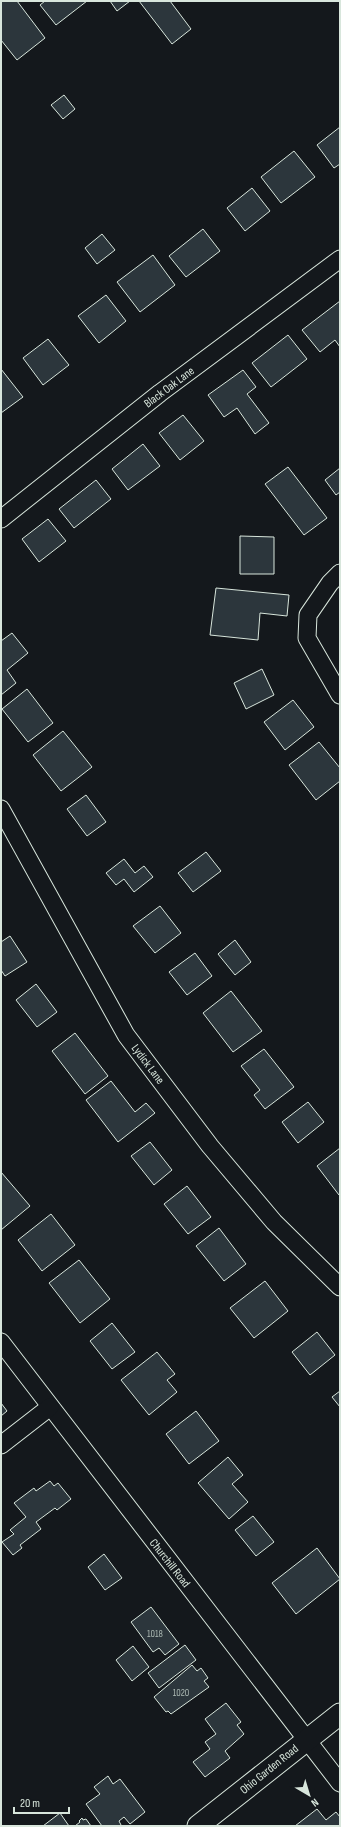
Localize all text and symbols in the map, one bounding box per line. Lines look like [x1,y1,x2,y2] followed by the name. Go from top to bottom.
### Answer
[141,363,198,411] street label: Black Oak Lane
[128,1041,168,1087] street label: Lydick Lane
[146,1536,193,1591] street label: Churchill Road
[147,1628,163,1640] house number: 1018
[173,1687,189,1699] house number: 1020
[237,1741,302,1798] street label: Ohio Garden Road
[289,1775,329,1815] north arrow
[14,1789,69,1815] scale bar
[20,1796,40,1811] text: 20 m
[308,1796,321,1809] text: N

